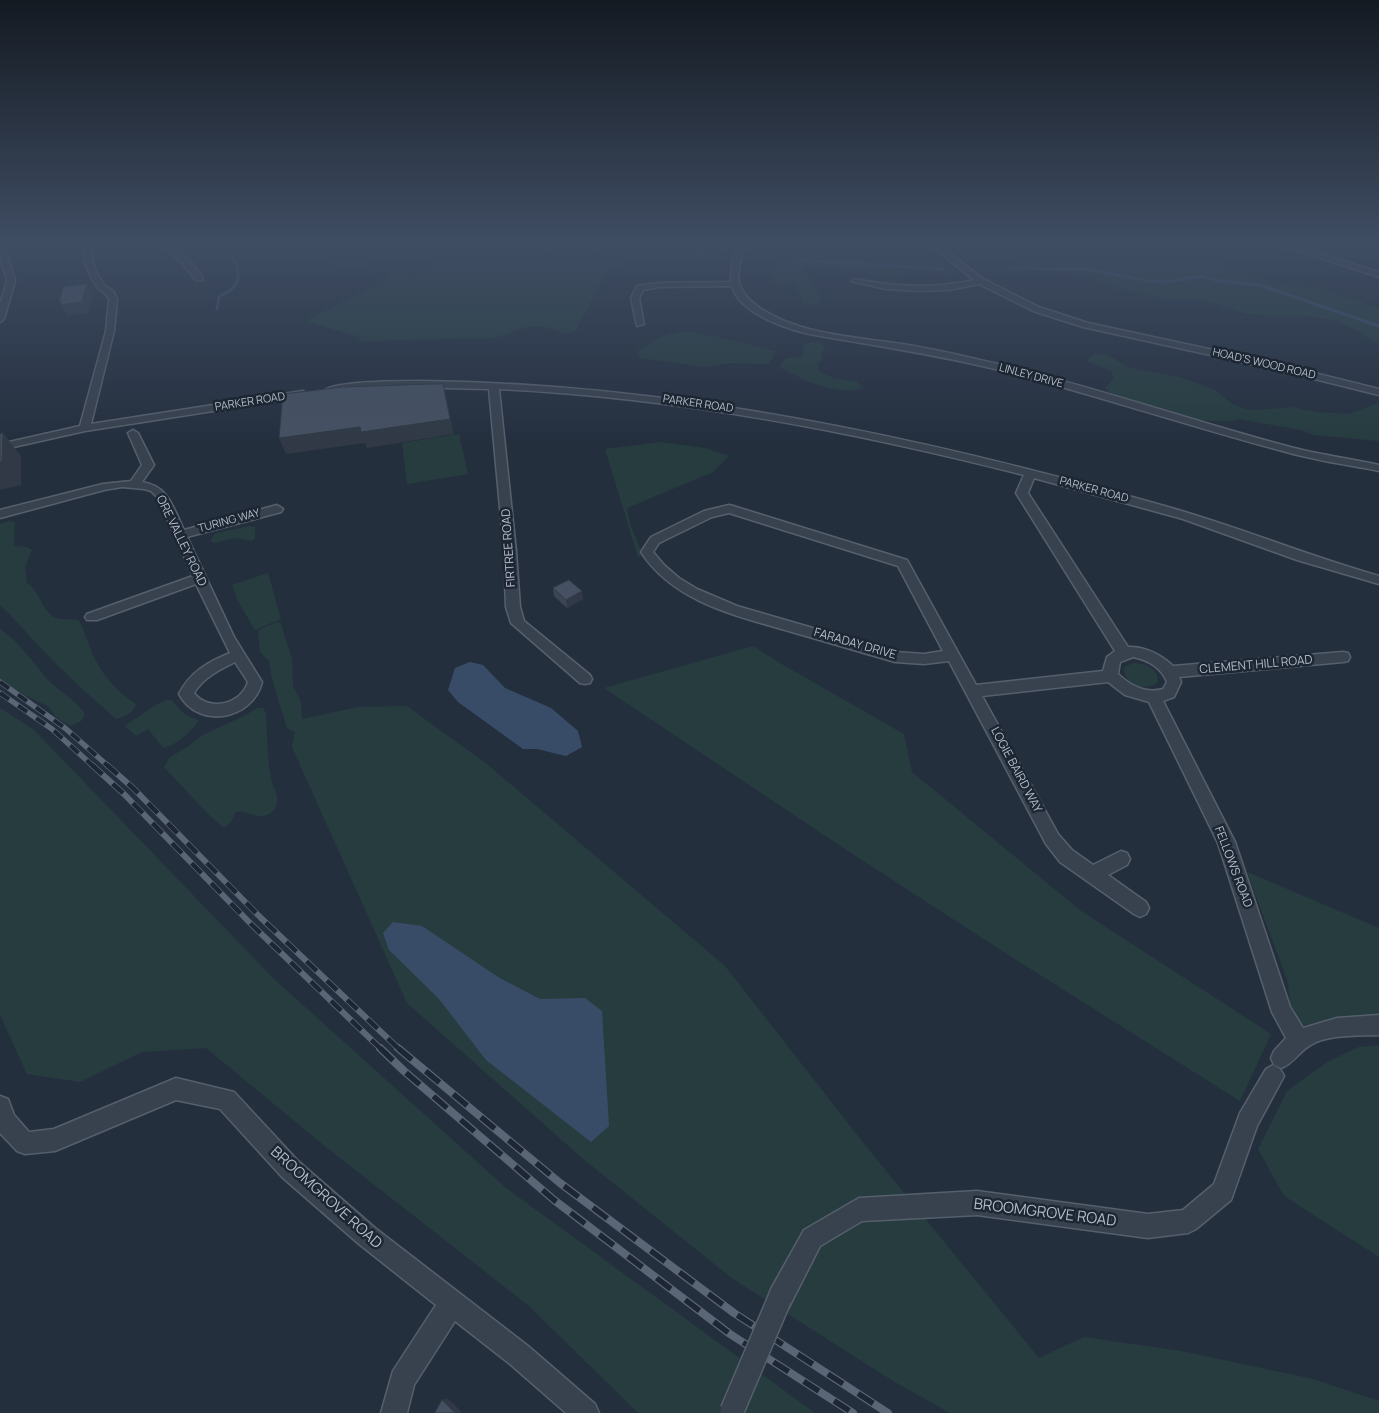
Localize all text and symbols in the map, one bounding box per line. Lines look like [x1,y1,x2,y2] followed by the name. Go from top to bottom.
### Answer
[1211,346,1317,382] street label: HOAD'S WOOD ROAD
[998,361,1064,391] street label: LINLEY DRIVE
[214,390,286,414] street label: PARKER ROAD
[662,393,734,415] street label: PARKER ROAD
[1058,474,1130,506] street label: PARKER ROAD
[153,493,209,589] street label: ORE VALLEY ROAD
[197,506,261,536] street label: TURING WAY
[499,508,519,588] street label: FIRTREE ROAD
[812,625,898,663] street label: FARADAY DRIVE
[1199,653,1313,677] street label: CLEMENT HILL ROAD
[987,725,1045,815] street label: LOGIE BAIRD WAY
[1211,824,1255,910] street label: FELLOWS ROAD
[267,1143,385,1253] street label: BROOMGROVE ROAD
[973,1195,1117,1231] street label: BROOMGROVE ROAD

